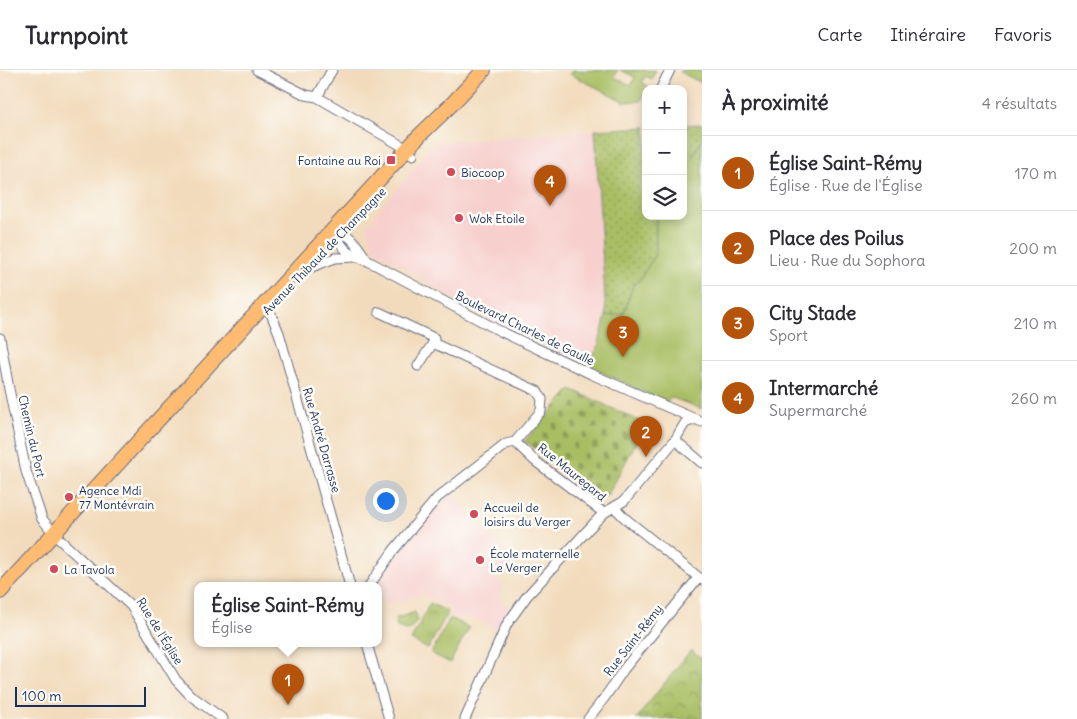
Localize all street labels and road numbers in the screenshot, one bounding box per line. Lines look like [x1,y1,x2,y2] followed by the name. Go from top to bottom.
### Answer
[259,184,389,318] street label: Avenue Thibaud de Champagne
[453,288,597,368] street label: Boulevard Charles de Gaulle
[300,386,344,494] street label: Rue André Darrasse
[15,393,49,479] street label: Chemin du Port
[535,440,609,504] street label: Rue Mauregard
[134,595,186,667] street label: Rue de l'Église
[600,601,666,679] street label: Rue Saint-Rémy

